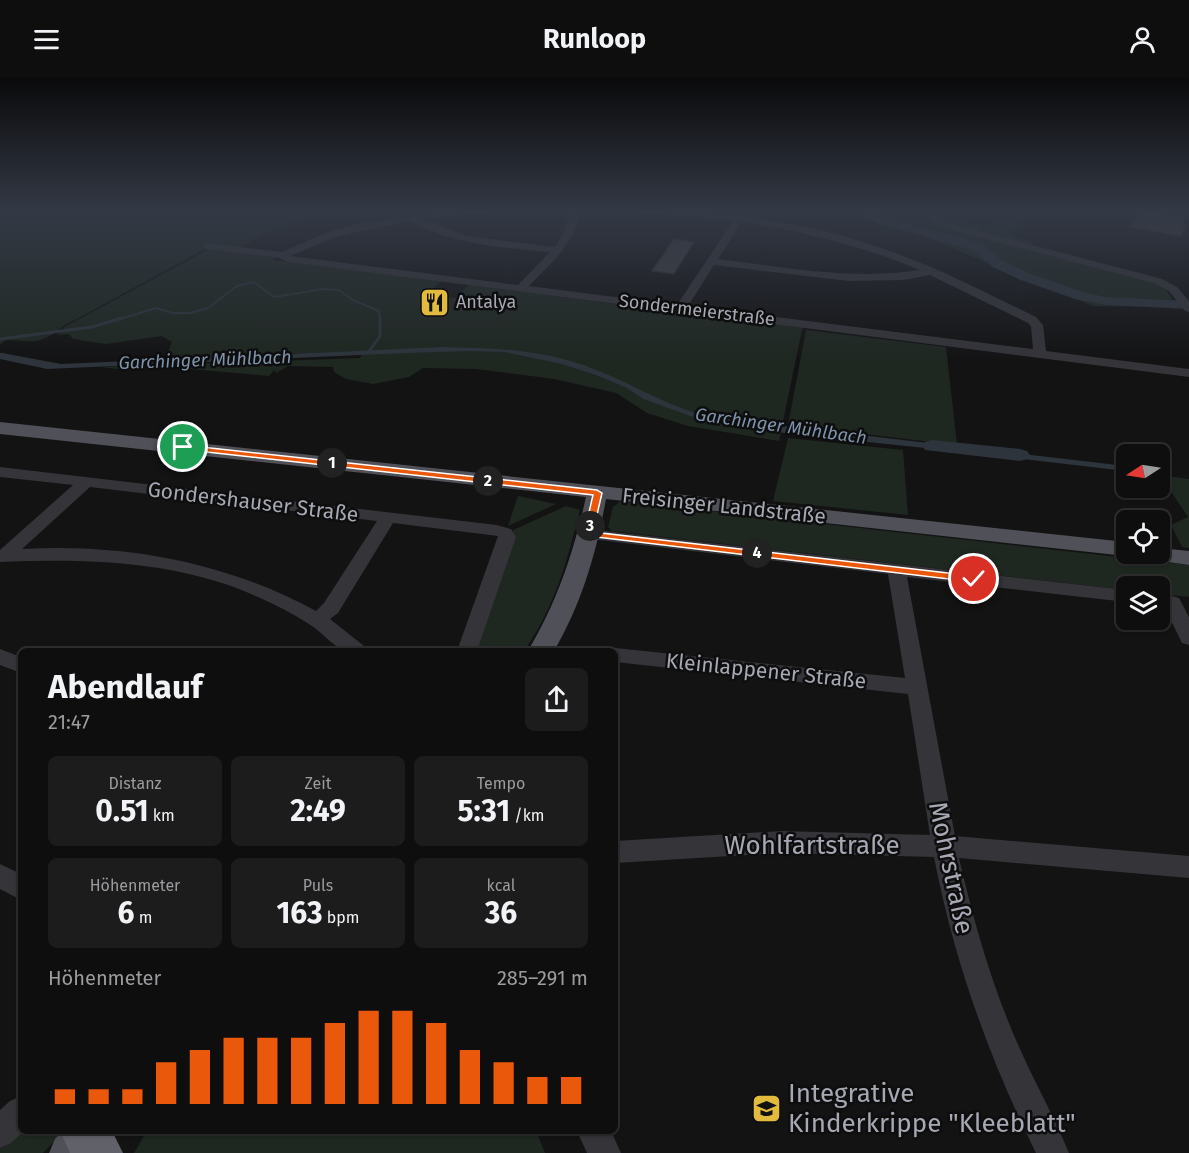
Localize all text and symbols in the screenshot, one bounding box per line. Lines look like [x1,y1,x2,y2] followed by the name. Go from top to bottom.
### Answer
[30,23,63,56] icon: menu
[543,23,646,55] text: Runloop
[1126,23,1159,56] icon: person
[419,286,451,318] restaurant icon: Antalya
[618,290,776,330] street label: Sondermeierstraße
[456,291,516,313] place label: Antalya
[118,346,292,374] water label: Garchinger Mühlbach
[694,403,868,449] water label: Garchinger Mühlbach
[157,421,208,472] pin
[166,430,199,463] icon: arrive
[1116,444,1170,498] north arrow
[1116,444,1170,630] map controls
[317,448,347,478] pin: 1
[328,453,336,472] text: 1
[473,466,503,496] pin: 2
[484,471,492,490] text: 2
[146,476,360,528] street label: Gondershauser Straße
[621,482,827,530] street label: Freisinger Landstraße
[1116,510,1170,564] button: locate
[575,511,605,541] pin: 3
[586,516,594,535] text: 3
[742,538,772,568] pin: 4
[752,543,762,562] text: 4
[948,553,999,604] pin
[957,562,990,595] icon: check
[1116,576,1170,630] button: layers
[665,648,867,694] street label: Kleinlappener Straße
[48,667,203,707] text: Abendlauf
[525,668,588,731] button: share
[48,710,90,734] text: 21:47
[108,774,162,793] text: Distanz
[304,774,332,793] text: Zeit
[477,774,525,793] text: Tempo
[95,793,149,829] text: 0.51
[290,793,346,829] text: 2:49
[457,793,510,829] text: 5:31
[922,799,980,937] street label: Mohrstraße
[149,806,175,825] text: km
[510,806,545,825] text: /km
[724,830,900,861] street label: Wohlfartstraße
[90,876,180,895] text: Höhenmeter
[303,876,333,895] text: Puls
[487,876,515,895] text: kcal
[118,895,134,931] text: 6
[276,895,323,931] text: 163
[485,895,517,931] text: 36
[134,908,152,927] text: m
[323,908,360,927] text: bpm
[48,966,161,990] text: Höhenmeter
[497,966,588,990] text: 285–291 m
[788,1078,1076,1139] place label: Integrative Kinderkrippe "Kleeblatt"
[751,1092,783,1124] school or university icon: Integrative Kinderkrippe "Kleeblatt"

